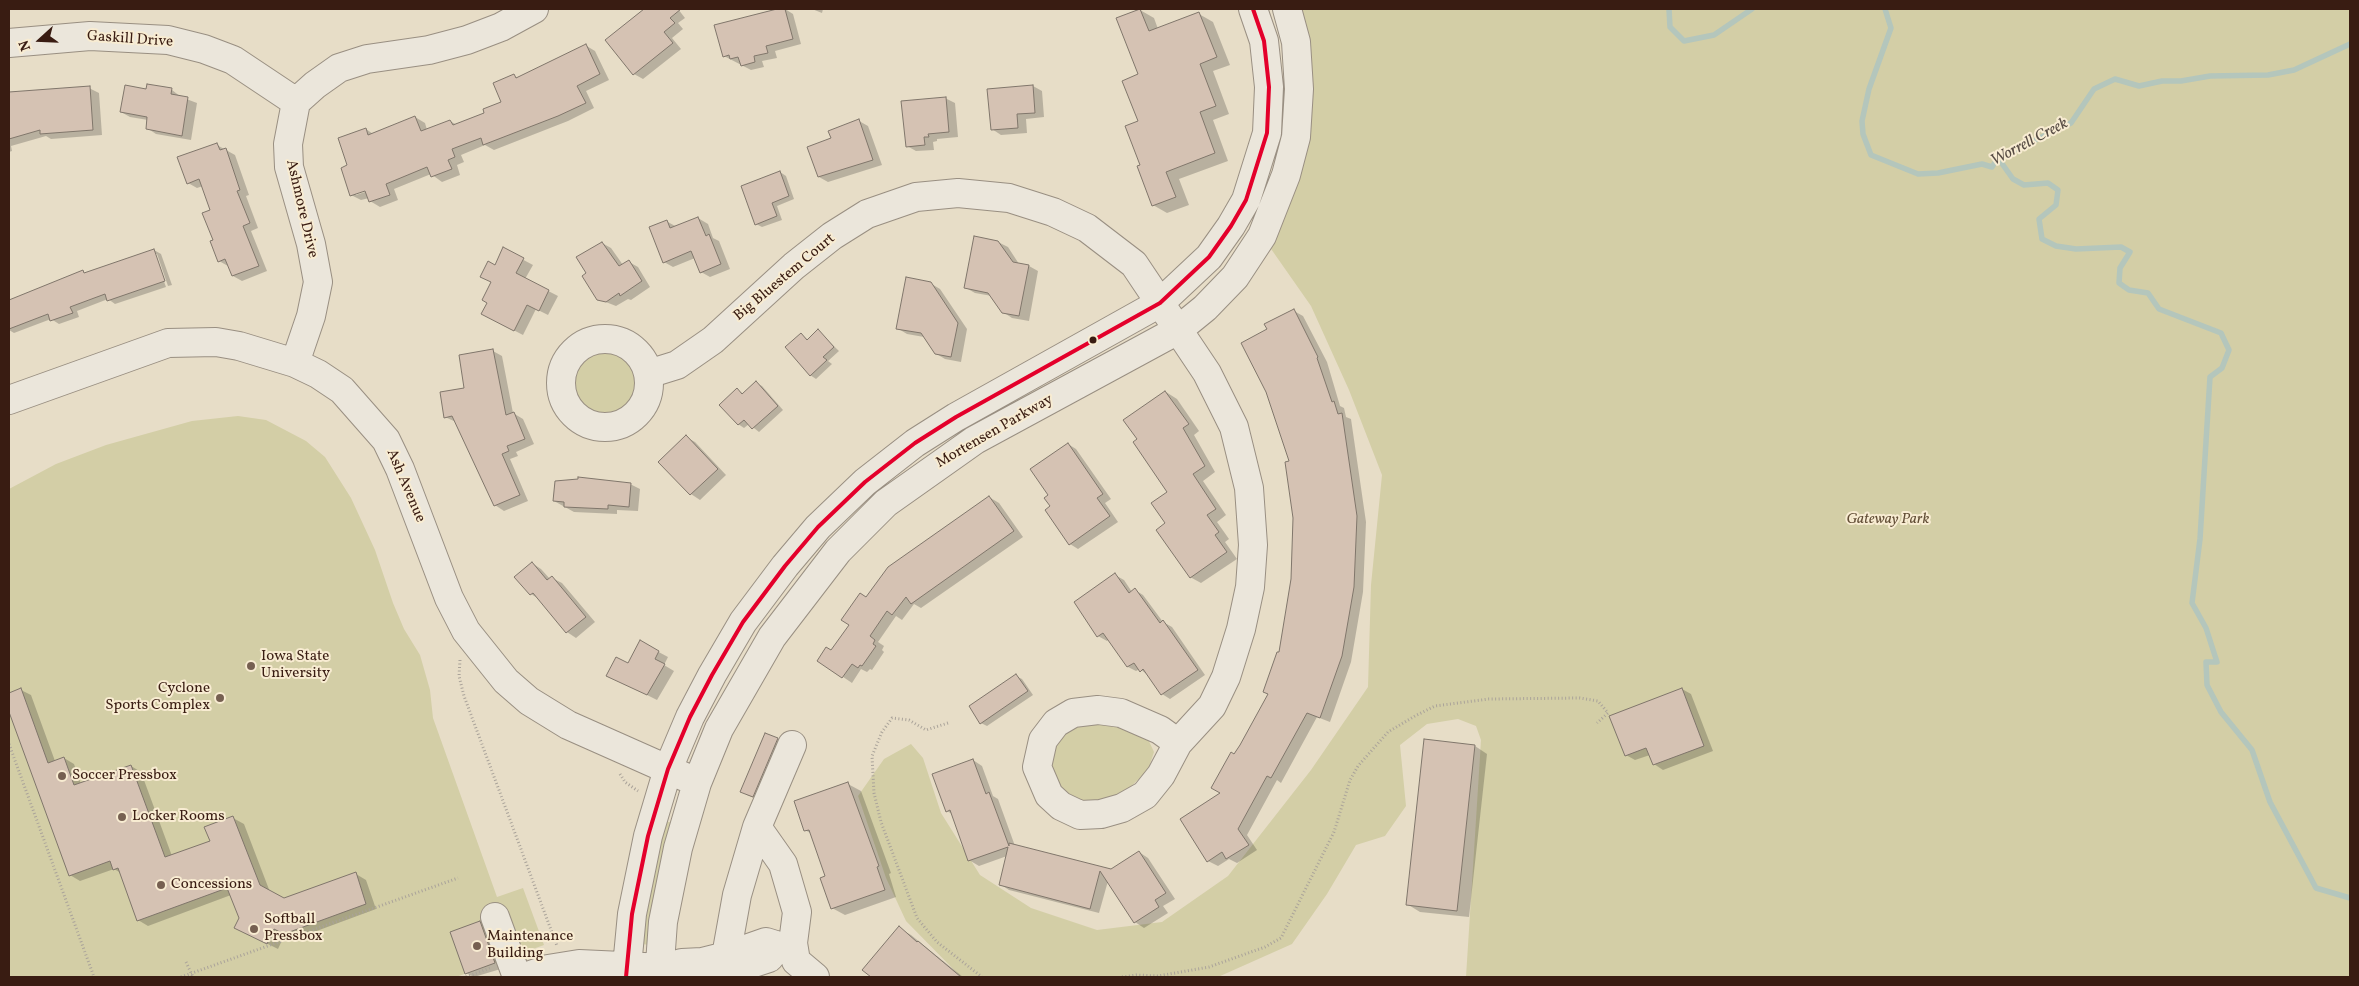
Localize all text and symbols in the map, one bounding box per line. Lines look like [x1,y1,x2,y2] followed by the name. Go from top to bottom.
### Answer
[15,15,65,65] north arrow
[86,28,174,52] street label: Gaskill Drive
[15,37,36,53] text: N
[1988,115,2072,171] water label: Worrell Creek
[281,158,321,260] street label: Ashmore Drive
[731,230,839,326] street label: Big Bluestem Court
[1088,335,1098,345] unlabelled marker
[933,391,1057,473] street label: Mortensen Parkway
[381,447,429,525] street label: Ash Avenue
[1847,511,1929,529] park label: Gateway Park
[261,648,330,683] place label: Iowa State University
[245,660,257,672] marker: Iowa State University
[105,680,210,715] place label: Cyclone Sports Complex
[214,692,226,704] marker: Cyclone Sports Complex
[72,767,177,785] place label: Soccer Pressbox
[56,770,68,782] marker: Soccer Pressbox
[132,808,225,826] place label: Locker Rooms
[116,811,128,823] marker: Locker Rooms
[171,876,252,894] place label: Concessions
[155,879,167,891] marker: Concessions
[264,911,323,946] place label: Softball Pressbox
[248,923,260,935] marker: Softball Pressbox
[487,928,573,963] place label: Maintenance Building
[471,940,483,952] marker: Maintenance Building

